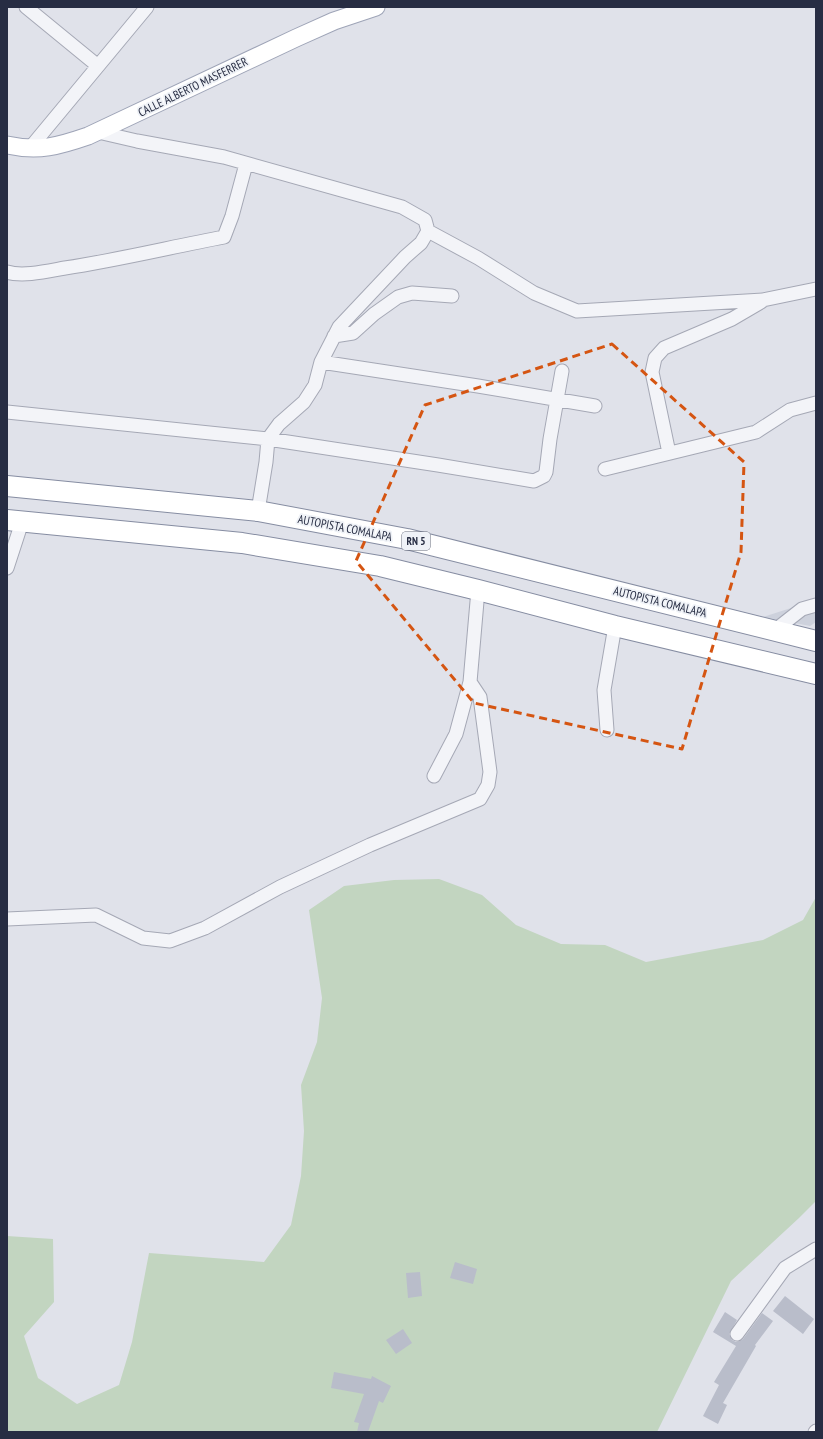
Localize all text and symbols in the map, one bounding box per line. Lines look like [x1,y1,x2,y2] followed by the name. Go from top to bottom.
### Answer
[136,53,250,120] street label: CALLE ALBERTO MASFERRER
[297,511,394,544] street label: AUTOPISTA COMALAPA
[402,532,430,550] road number: RN 5
[612,583,709,620] street label: AUTOPISTA COMALAPA

